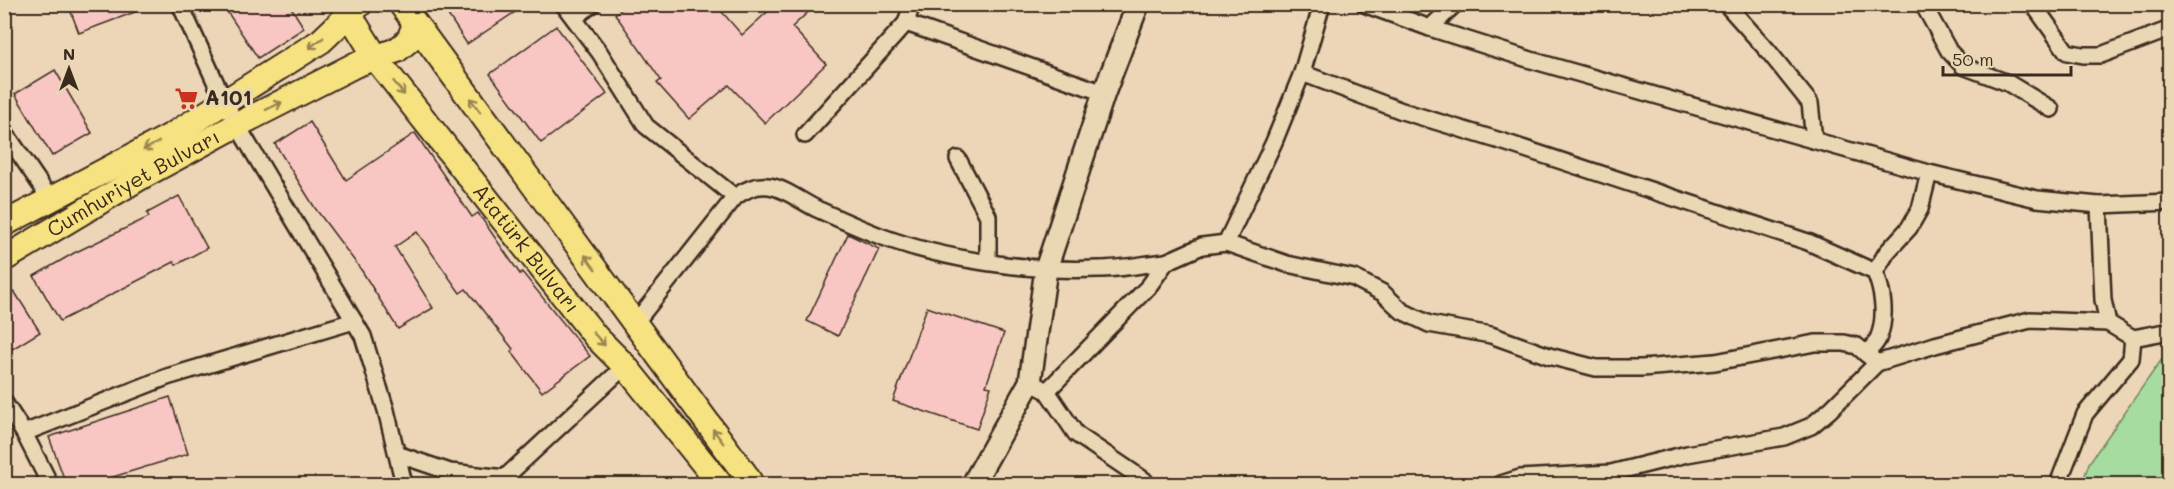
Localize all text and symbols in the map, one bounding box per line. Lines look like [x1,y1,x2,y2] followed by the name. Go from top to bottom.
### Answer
[309,37,325,49] one-way arrow
[39,39,99,99] north arrow
[1943,39,2070,77] scale bar
[63,43,75,64] text: N
[1952,47,1994,71] text: 50 m
[393,80,406,96] one-way arrow
[205,83,252,110] place label: A101
[174,85,200,111] supermarket icon: A101
[468,98,481,114] one-way arrow
[265,99,283,111] one-way arrow
[41,122,224,242] street label: Cumhuriyet Bulvarı
[143,140,160,152] one-way arrow
[468,178,587,318] street label: Atatürk Bulvarı
[584,255,596,271] one-way arrow
[592,331,606,346] one-way arrow
[712,429,724,445] one-way arrow

